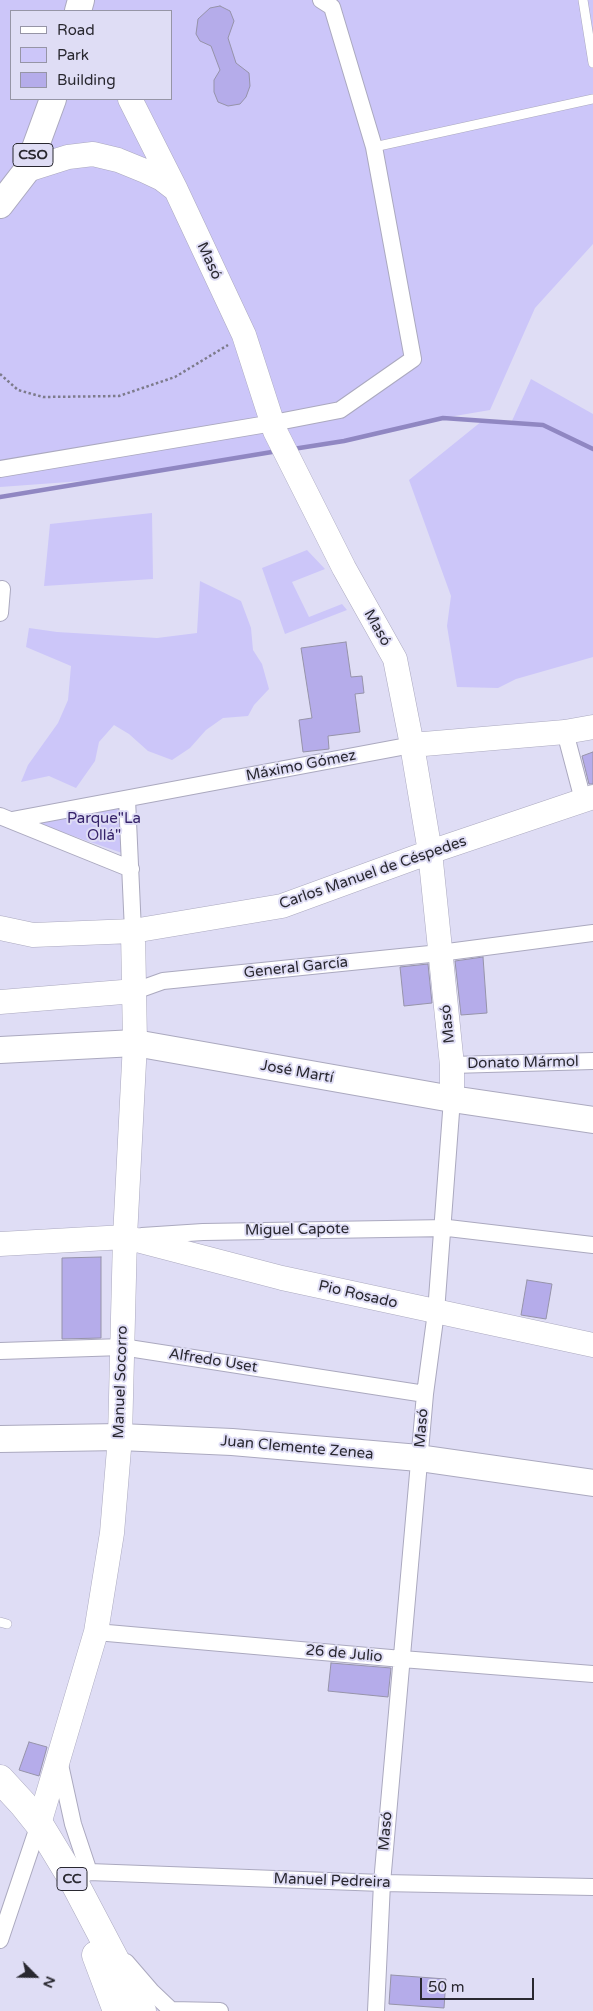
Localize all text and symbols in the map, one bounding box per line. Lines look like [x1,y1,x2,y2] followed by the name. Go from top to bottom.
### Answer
[10,10,172,100] legend
[57,21,95,39] text: Road
[57,46,89,64] text: Park
[57,71,116,89] text: Building
[13,144,53,166] road number: CSO
[193,239,225,283] street label: Masó
[360,606,394,650] street label: Masó
[244,747,358,785] street label: Máximo Gómez
[67,810,141,845] park label: Parque"La Ollá"
[277,832,469,914] street label: Carlos Manuel de Céspedes
[243,954,349,982] street label: General García
[437,1004,459,1044] street label: Masó
[467,1053,579,1073] street label: Donato Mármol
[259,1057,335,1087] street label: José Martí
[245,1220,349,1240] street label: Miguel Capote
[317,1277,399,1313] street label: Pio Rosado
[110,1325,132,1439] street label: Manuel Socorro
[167,1345,259,1377] street label: Alfredo Uset
[411,1408,433,1448] street label: Masó
[220,1432,374,1464] street label: Juan Clemente Zenea
[305,1642,383,1666] street label: 26 de Julio
[375,1811,397,1851] street label: Masó
[57,1868,87,1890] road number: CC
[273,1870,391,1892] street label: Manuel Pedreira
[10,1951,60,2001] north arrow
[423,1968,537,2000] scale bar
[39,1974,59,1991] text: N
[428,1978,465,1996] text: 50 m

